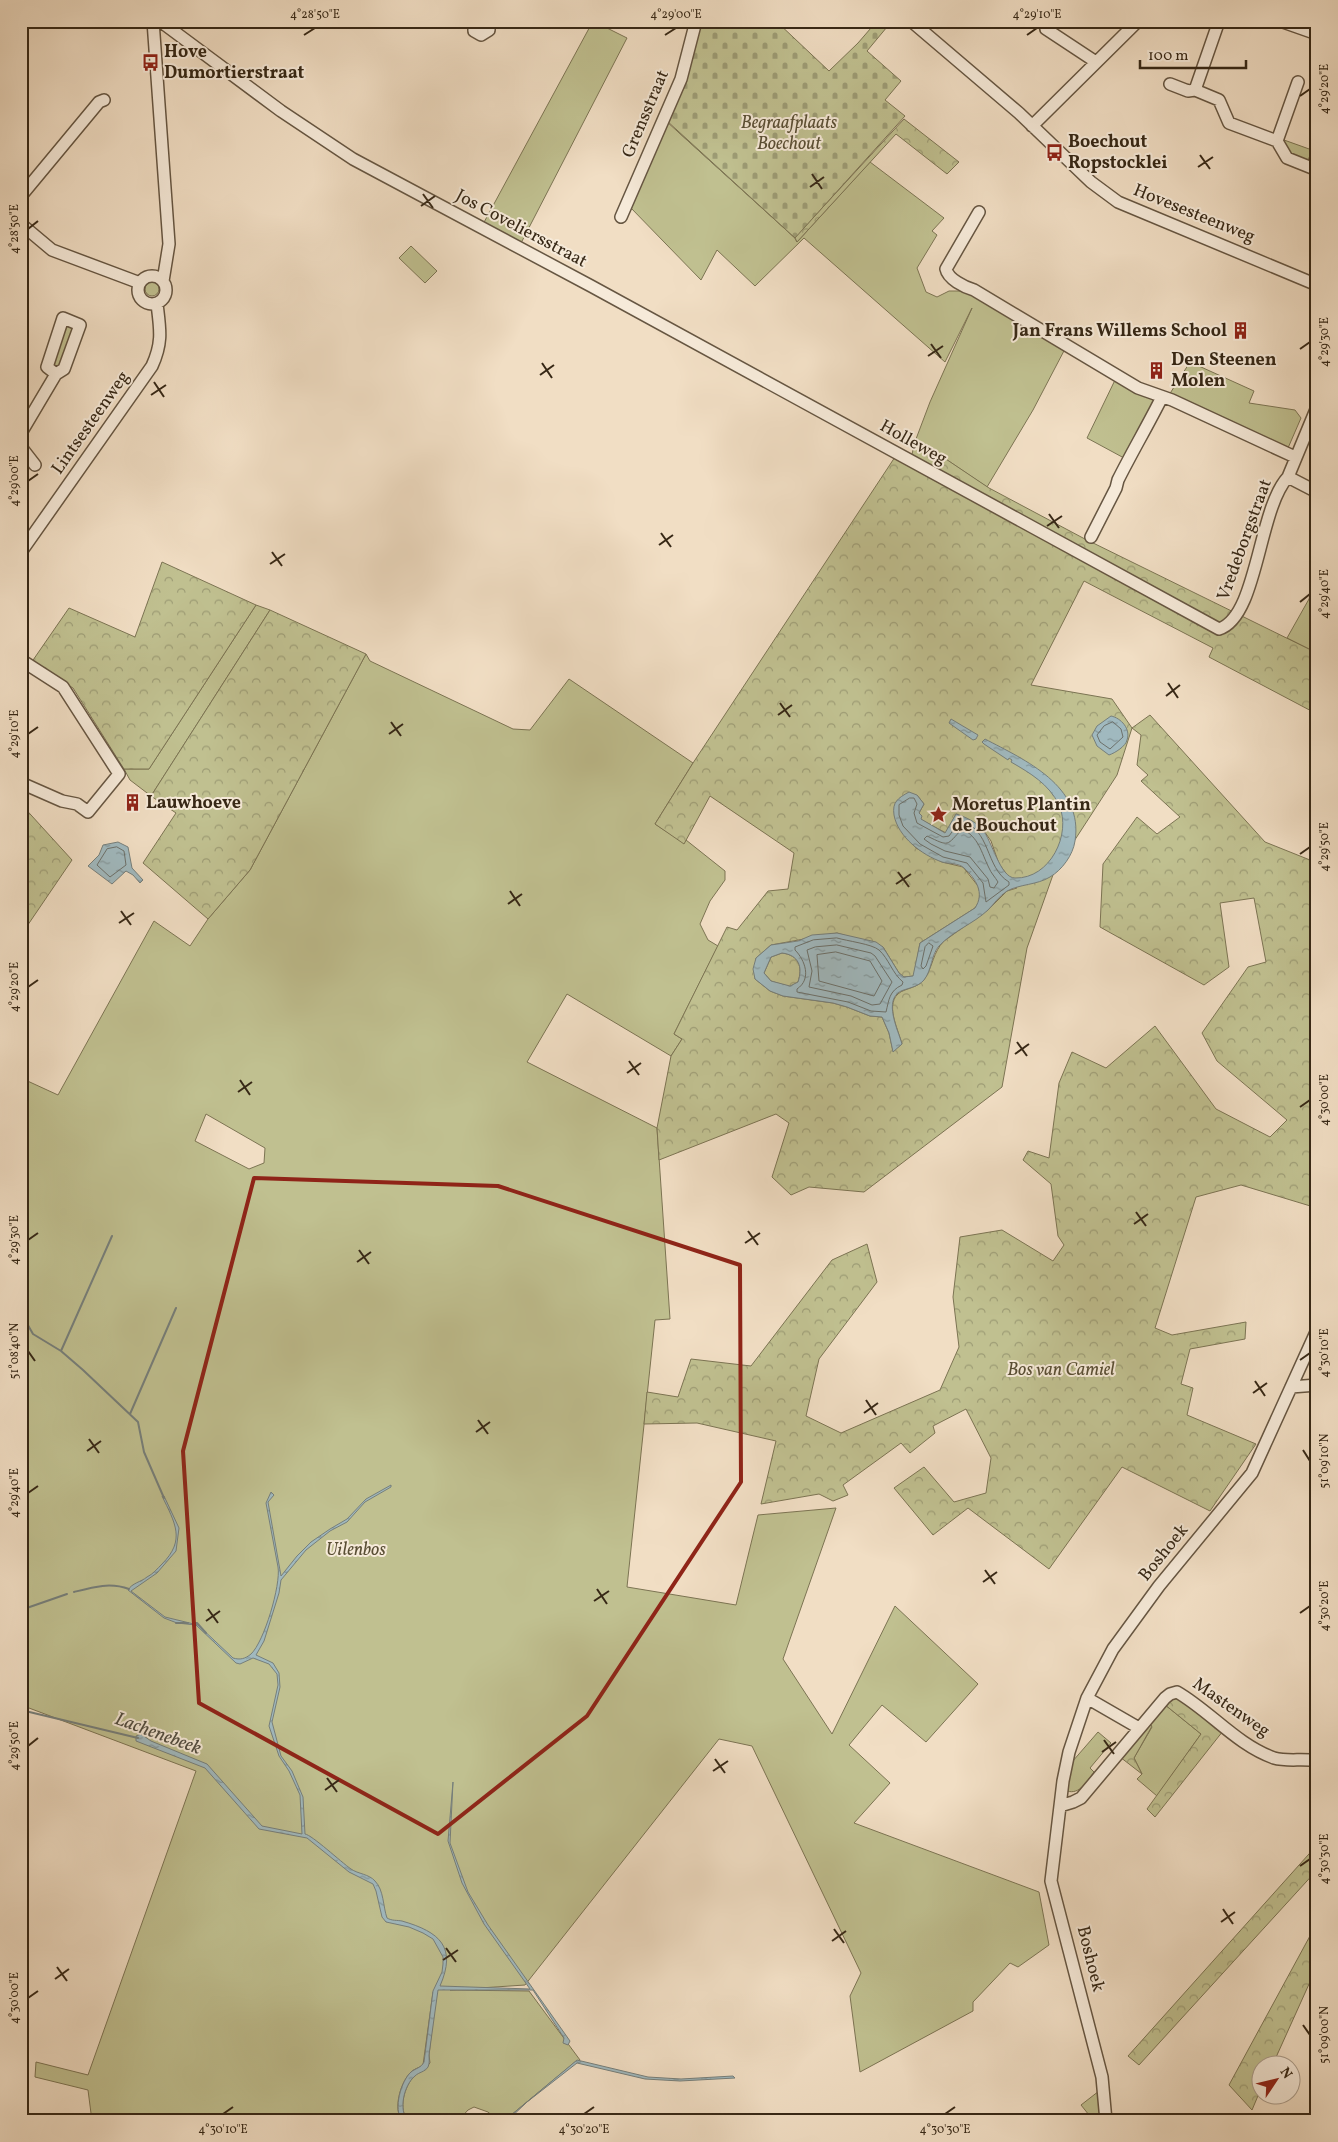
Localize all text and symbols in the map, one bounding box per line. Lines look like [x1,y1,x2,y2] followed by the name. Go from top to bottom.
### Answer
[290,7,340,23] text: 4°28'50"E
[650,7,702,23] text: 4°29'00"E
[1013,7,1061,23] text: 4°29'10"E
[1140,38,1247,70] scale bar
[164,40,305,86] place label: Hove Dumortierstraat
[1148,46,1188,67] text: 100 m
[140,52,160,72] bus stop icon: Hove Dumortierstraat
[1317,64,1333,114] text: 4°29'20"E
[616,66,676,162] street label: Grensstraat
[741,111,838,157] park label: Begraafplaats Boechout
[1068,130,1168,176] place label: Boechout Ropstocklei
[1044,142,1064,162] bus stop icon: Boechout Ropstocklei
[1129,178,1259,250] street label: Hovesesteenweg
[451,184,591,274] street label: Jos Coveliersstraat
[7,204,23,254] text: 4°28'50"E
[1317,317,1333,367] text: 4°29'30"E
[1012,319,1227,344] place label: Jan Frans Willems School
[1231,321,1251,341] building icon: Jan Frans Willems School
[1171,348,1277,394] place label: Den Steenen Molen
[1147,360,1167,380] building icon: Den Steenen Molen
[46,366,136,480] street label: Lintsesteenweg
[875,414,951,472] street label: Holleweg
[7,455,23,507] text: 4°29'00"E
[1211,476,1279,604] street label: Vredeborgstraat
[1317,569,1333,619] text: 4°29'40"E
[7,710,23,758] text: 4°29'10"E
[146,791,241,816] place label: Lauwhoeve
[122,793,142,813] building icon: Lauwhoeve
[952,793,1091,839] place label: Moretus Plantin de Bouchout
[928,805,948,825] place icon: Moretus Plantin de Bouchout
[1317,822,1333,872] text: 4°29'50"E
[7,962,23,1012] text: 4°29'20"E
[1317,1074,1333,1126] text: 4°30'00"E
[7,1215,23,1265] text: 4°29'30"E
[7,1323,23,1379] text: 51°08'40"N
[1317,1328,1333,1378] text: 4°30'10"E
[1007,1358,1115,1383] park label: Bos van Camiel
[1317,1433,1333,1489] text: 51°09'10"N
[7,1468,23,1518] text: 4°29'40"E
[1133,1519,1195,1587] street label: Boshoek
[326,1538,386,1563] park label: Uilenbos
[1317,1580,1333,1632] text: 4°30'20"E
[1187,1672,1275,1744] street label: Mastenweg
[111,1706,205,1762] water label: Lachenebeek
[7,1721,23,1771] text: 4°29'50"E
[1317,1834,1333,1884] text: 4°30'30"E
[1070,1923,1110,1995] street label: Boshoek
[7,1972,23,2024] text: 4°30'00"E
[1317,2006,1333,2064] text: 51°09'00"N
[1250,2054,1300,2104] north arrow
[1275,2064,1296,2083] text: N
[198,2122,248,2138] text: 4°30'10"E
[558,2122,610,2138] text: 4°30'20"E
[920,2122,970,2138] text: 4°30'30"E

